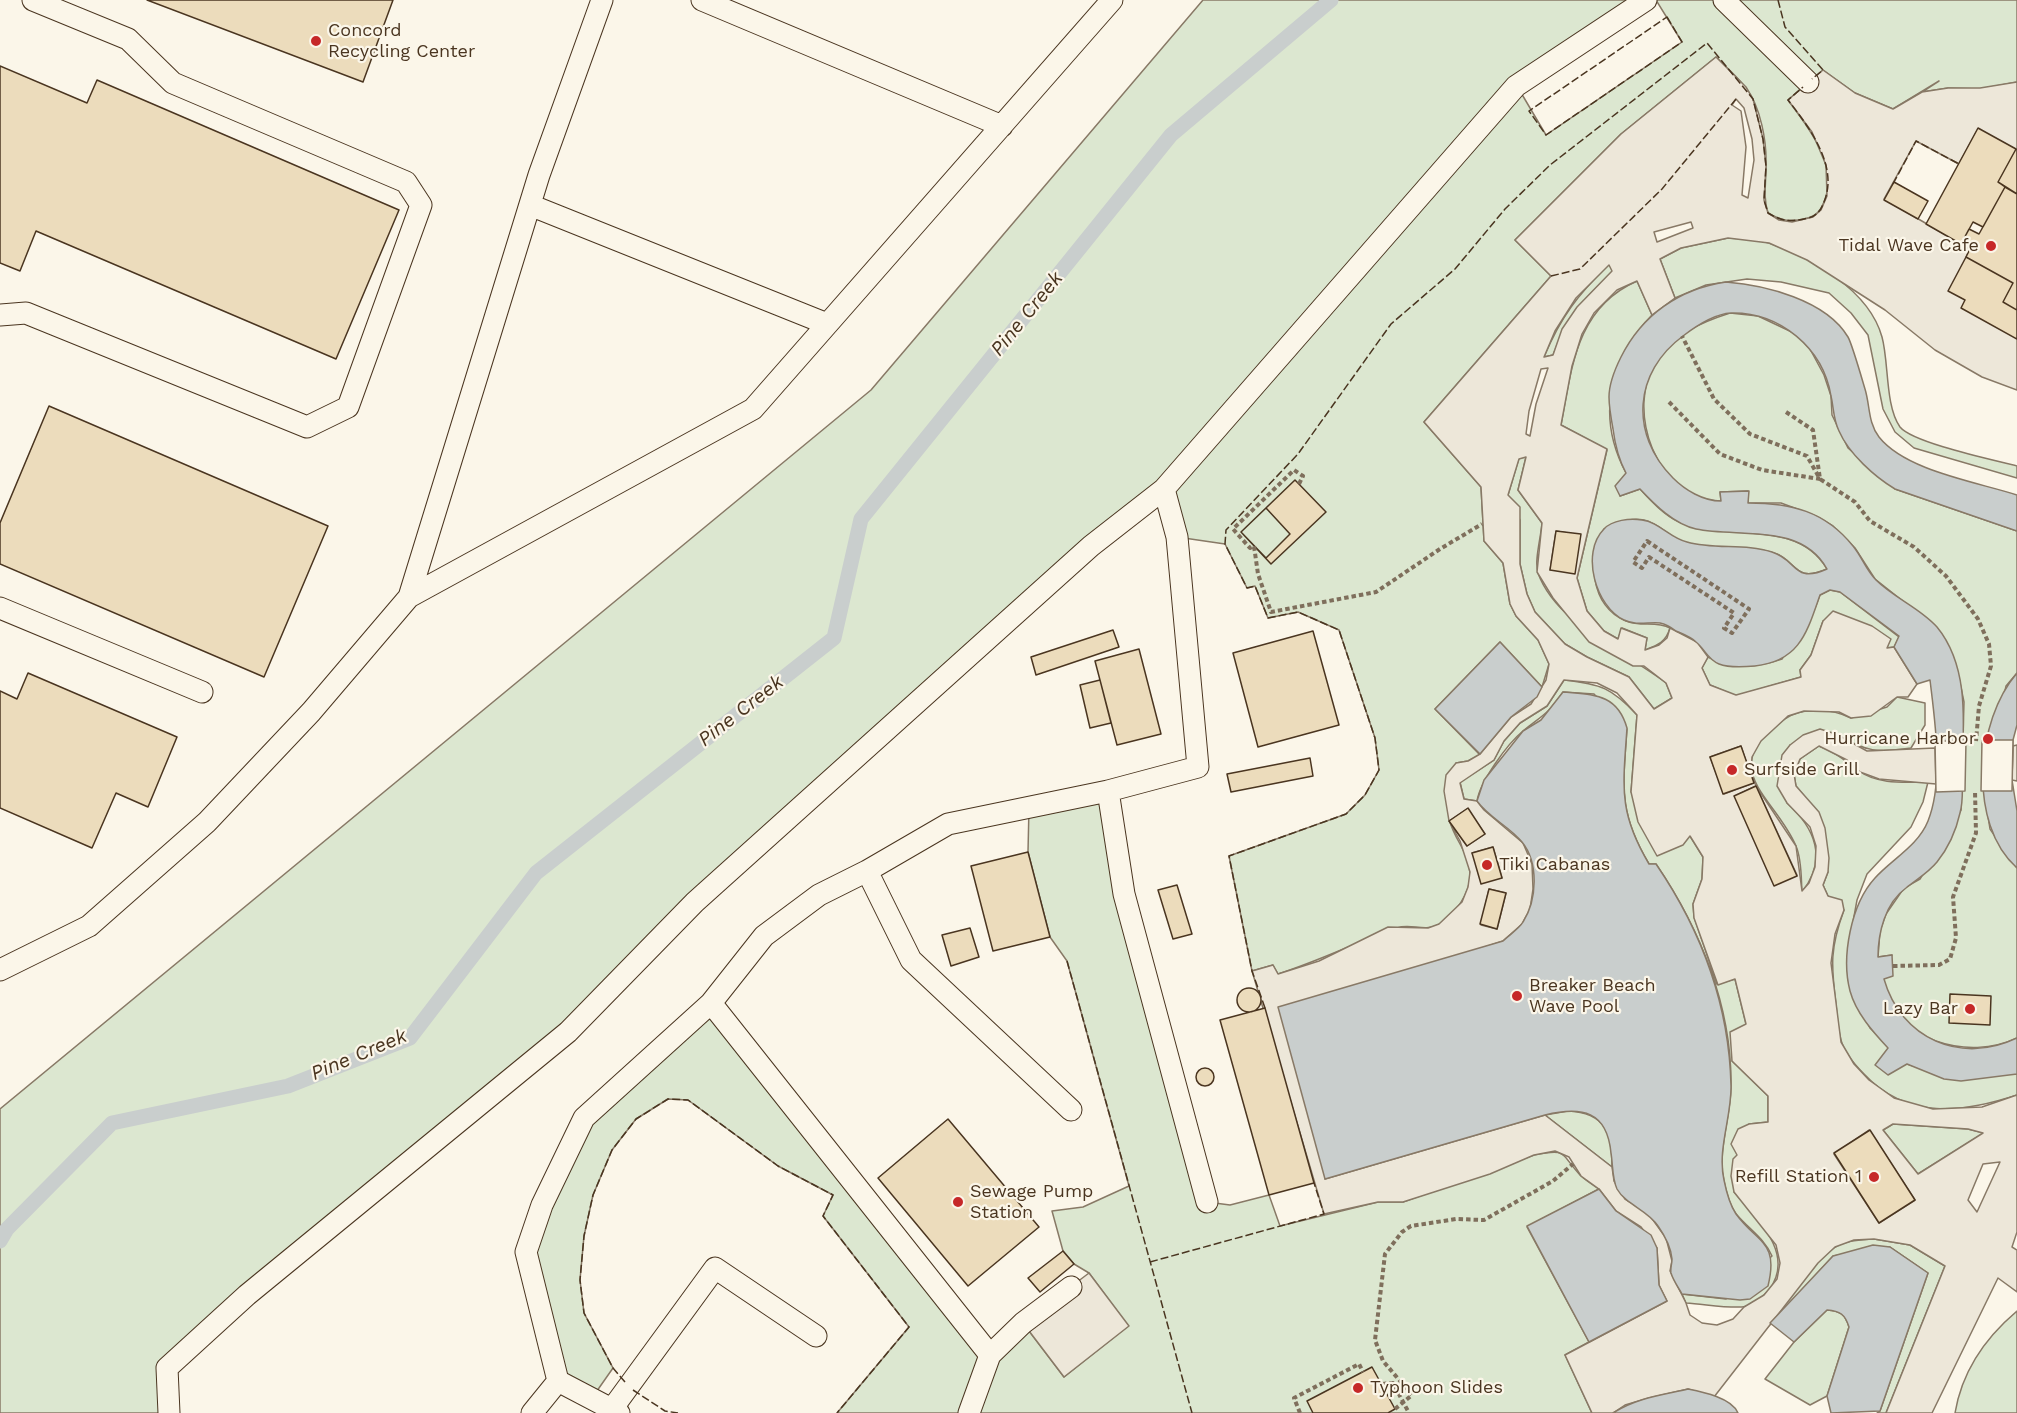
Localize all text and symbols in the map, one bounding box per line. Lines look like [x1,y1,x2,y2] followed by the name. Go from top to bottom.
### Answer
[328,20,475,63] place label: Concord Recycling Center
[309,34,323,48] marker: Concord Recycling Center
[1839,235,1979,257] place label: Tidal Wave Cafe
[1984,239,1998,253] marker: Tidal Wave Cafe
[986,267,1068,361] water label: Pine Creek
[693,670,789,752] water label: Pine Creek
[1824,728,1976,750] place label: Hurricane Harbor
[1981,732,1995,746] marker: Hurricane Harbor
[1744,759,1859,781] place label: Surfside Grill
[1725,763,1739,777] marker: Surfside Grill
[1499,854,1610,876] place label: Tiki Cabanas
[1480,858,1494,872] marker: Tiki Cabanas
[1529,975,1656,1018] place label: Breaker Beach Wave Pool
[1510,989,1524,1003] marker: Breaker Beach Wave Pool
[1883,998,1958,1020] place label: Lazy Bar
[1963,1002,1977,1016] marker: Lazy Bar
[307,1024,411,1086] water label: Pine Creek
[1735,1166,1862,1188] place label: Refill Station 1
[1867,1170,1881,1184] marker: Refill Station 1
[970,1181,1093,1224] place label: Sewage Pump Station
[951,1195,965,1209] marker: Sewage Pump Station
[1370,1377,1503,1399] place label: Typhoon Slides
[1351,1381,1365,1395] marker: Typhoon Slides

